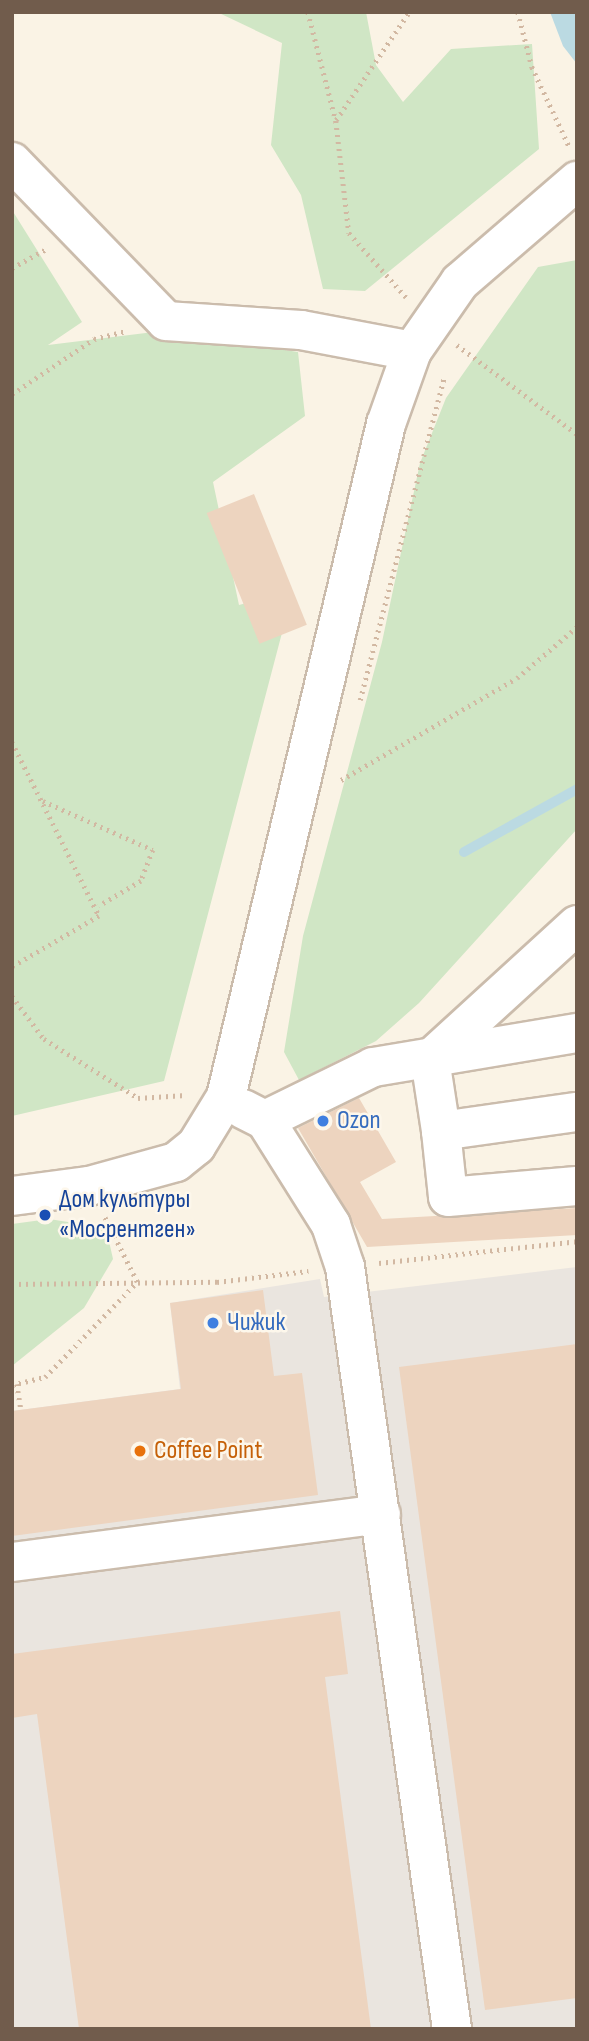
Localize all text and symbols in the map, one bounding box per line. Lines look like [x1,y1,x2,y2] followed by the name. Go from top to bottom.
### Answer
[337,1105,381,1137] place label: Ozon
[315,1113,331,1129] marker: Ozon
[59,1184,196,1246] place label: Дом культуры «Мосрентген»
[37,1207,53,1223] marker: Дом культуры «Мосрентген»
[227,1307,285,1339] place label: Чижик
[205,1315,221,1331] marker: Чижик
[154,1435,262,1467] place label: Coffee Point
[132,1443,148,1459] marker: Coffee Point

